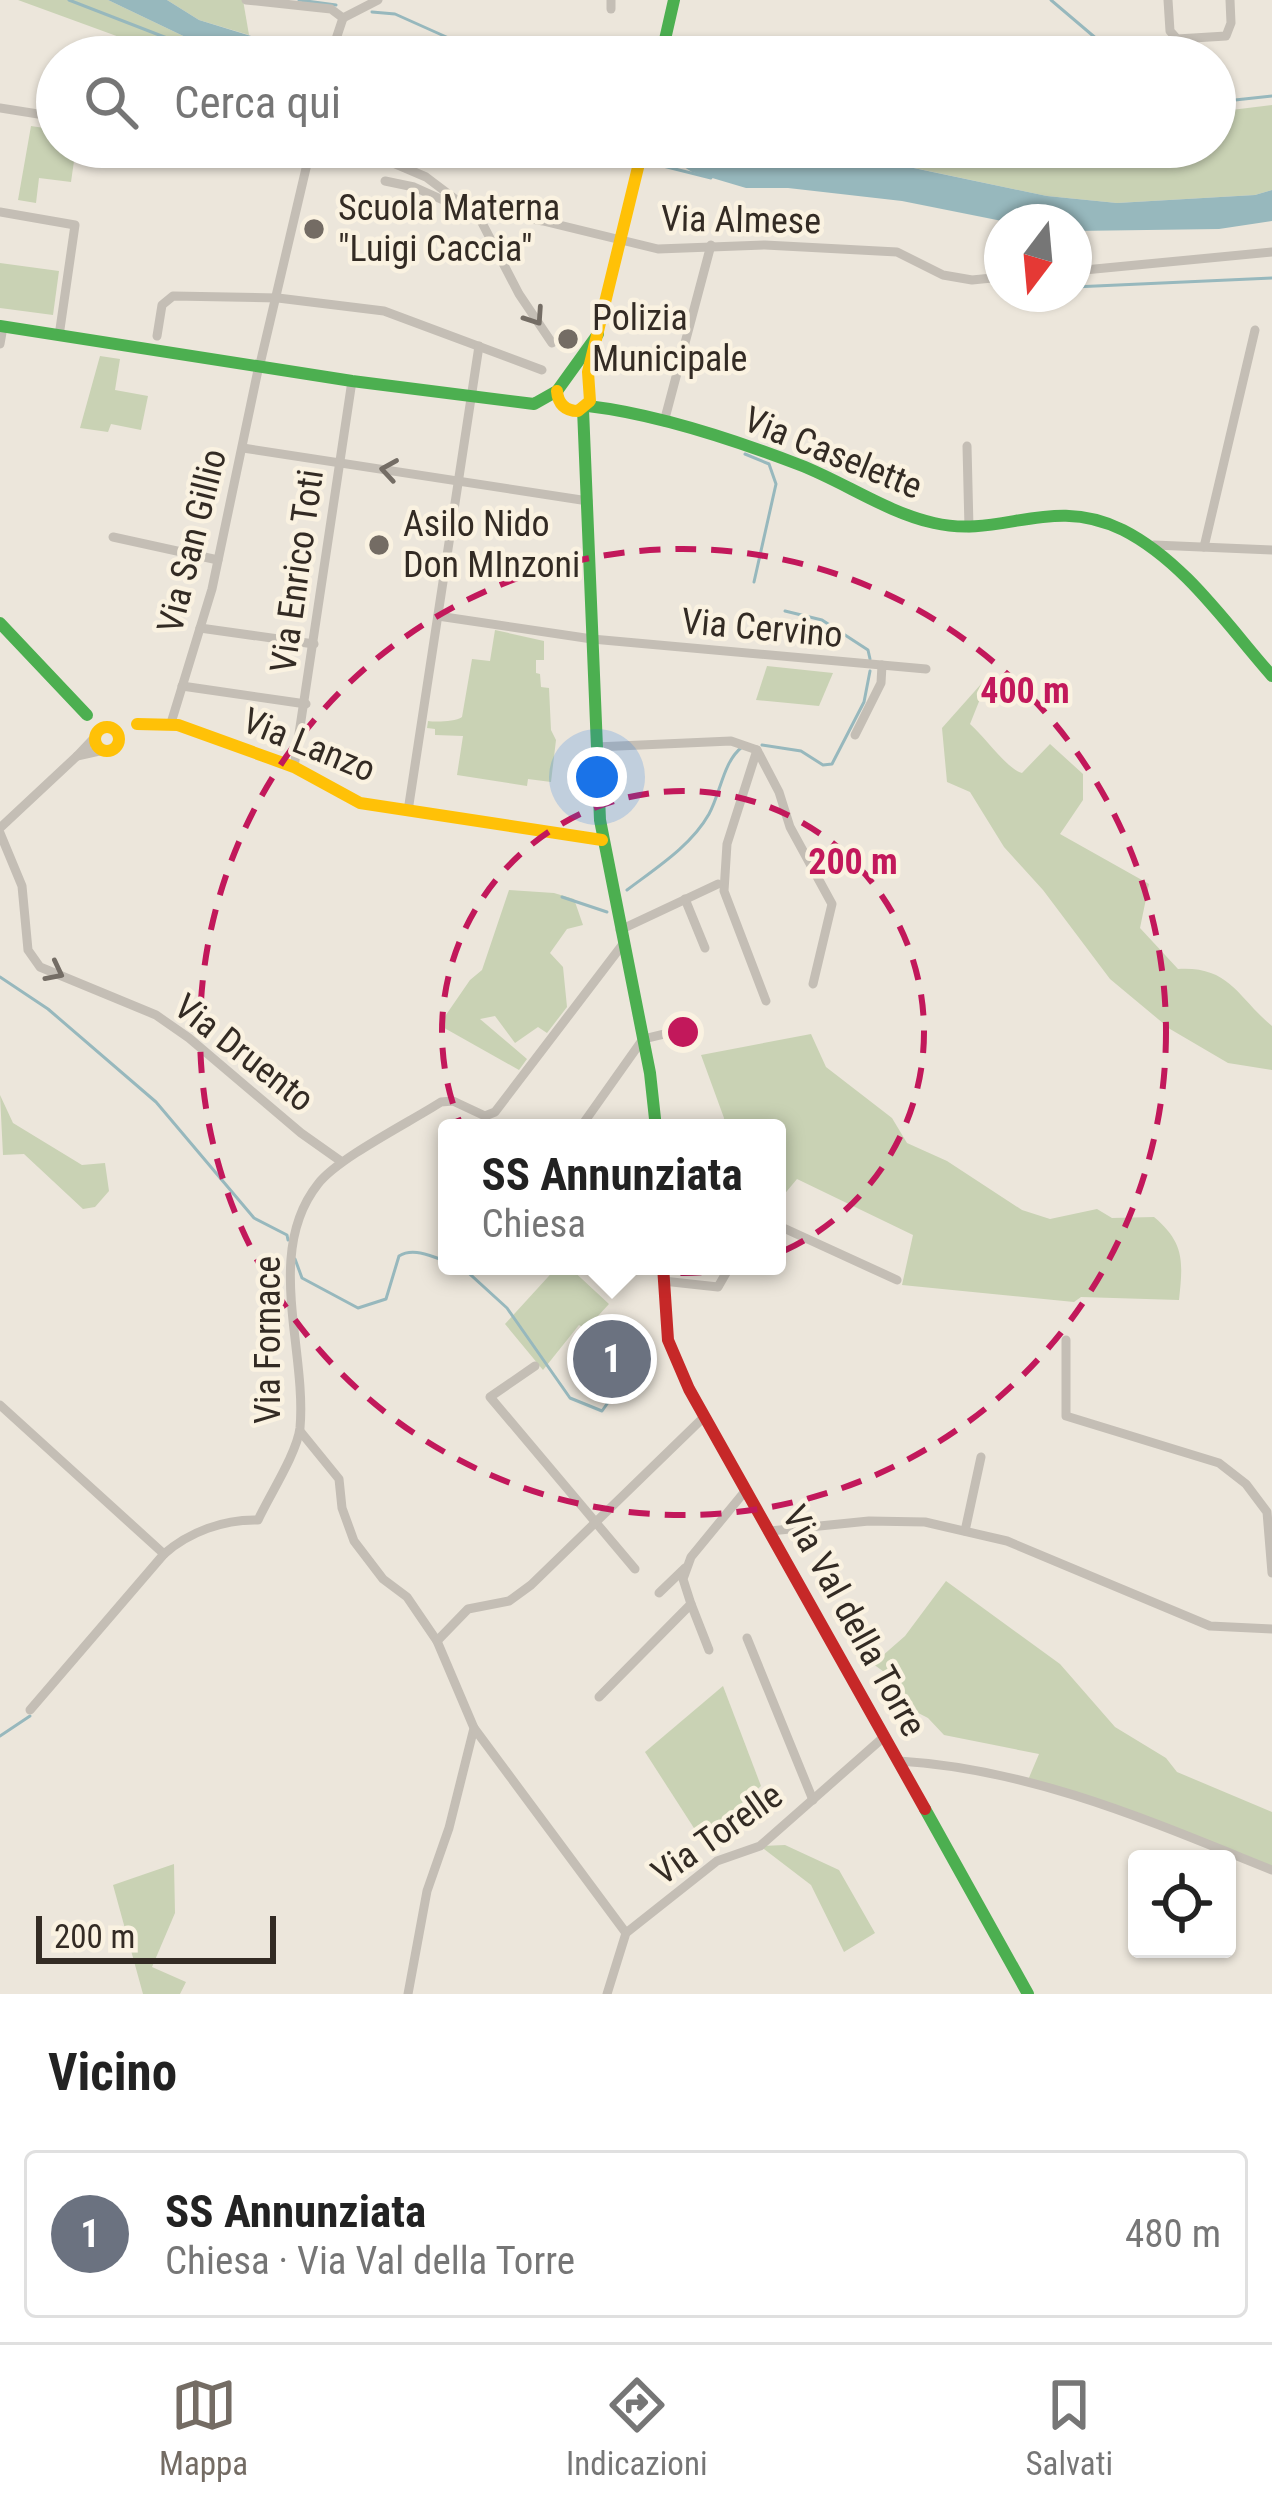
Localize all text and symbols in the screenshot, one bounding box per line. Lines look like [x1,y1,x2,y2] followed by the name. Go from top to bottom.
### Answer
[36,36,1236,168] search box
[78,69,144,135] icon: search
[174,76,341,129] text: Cerca qui
[338,187,560,270] place label: Scuola Materna "Luigi Caccia"
[661,198,821,242] street label: Via Almese
[984,204,1092,312] north arrow
[301,216,327,242] marker: Scuola Materna "Luigi Caccia"
[592,297,747,380] place label: Polizia Municipale
[520,304,542,326] one-way arrow
[555,326,581,352] marker: Polizia Municipale
[738,398,928,508] street label: Via Caselette
[149,445,235,637] street label: Via San Gillio
[379,458,399,484] one-way arrow
[262,467,332,675] street label: Via Enrico Toti
[403,503,580,586] place label: Asilo Nido Don MInzoni
[366,532,392,558] marker: Asilo Nido Don MInzoni
[680,600,844,656] street label: Via Cervino
[980,670,1070,712] text: 400 m
[237,699,381,791] street label: Via Lanzo
[567,747,627,807] your location
[808,841,898,883] text: 200 m
[43,958,65,981] one-way arrow
[166,985,322,1121] street label: Via Druento
[662,1011,704,1053] centre of rings
[438,1119,786,1275] popup
[481,1148,743,1201] text: SS Annunziata
[481,1201,586,1247] text: Chiesa
[247,1256,289,1424] street label: Via Fornace
[573,1314,651,1404] pin: 1
[773,1499,935,1743] street label: Via Val della Torre
[644,1774,790,1894] street label: Via Torelle
[1128,1850,1236,1958] map controls
[1128,1850,1236,1958] button: locate
[36,1910,276,1963] scale bar
[54,1917,135,1956] text: 200 m
[48,2043,177,2102] text: Vicino
[165,2185,426,2238] text: SS Annunziata
[80,2211,100,2257] text: 1
[1125,2211,1221,2257] text: 480 m
[165,2238,575,2284] text: Chiesa · Via Val della Torre
[159,2372,248,2483] tab: Mappa
[566,2372,707,2483] tab: Indicazioni
[1025,2372,1113,2483] tab: Salvati

